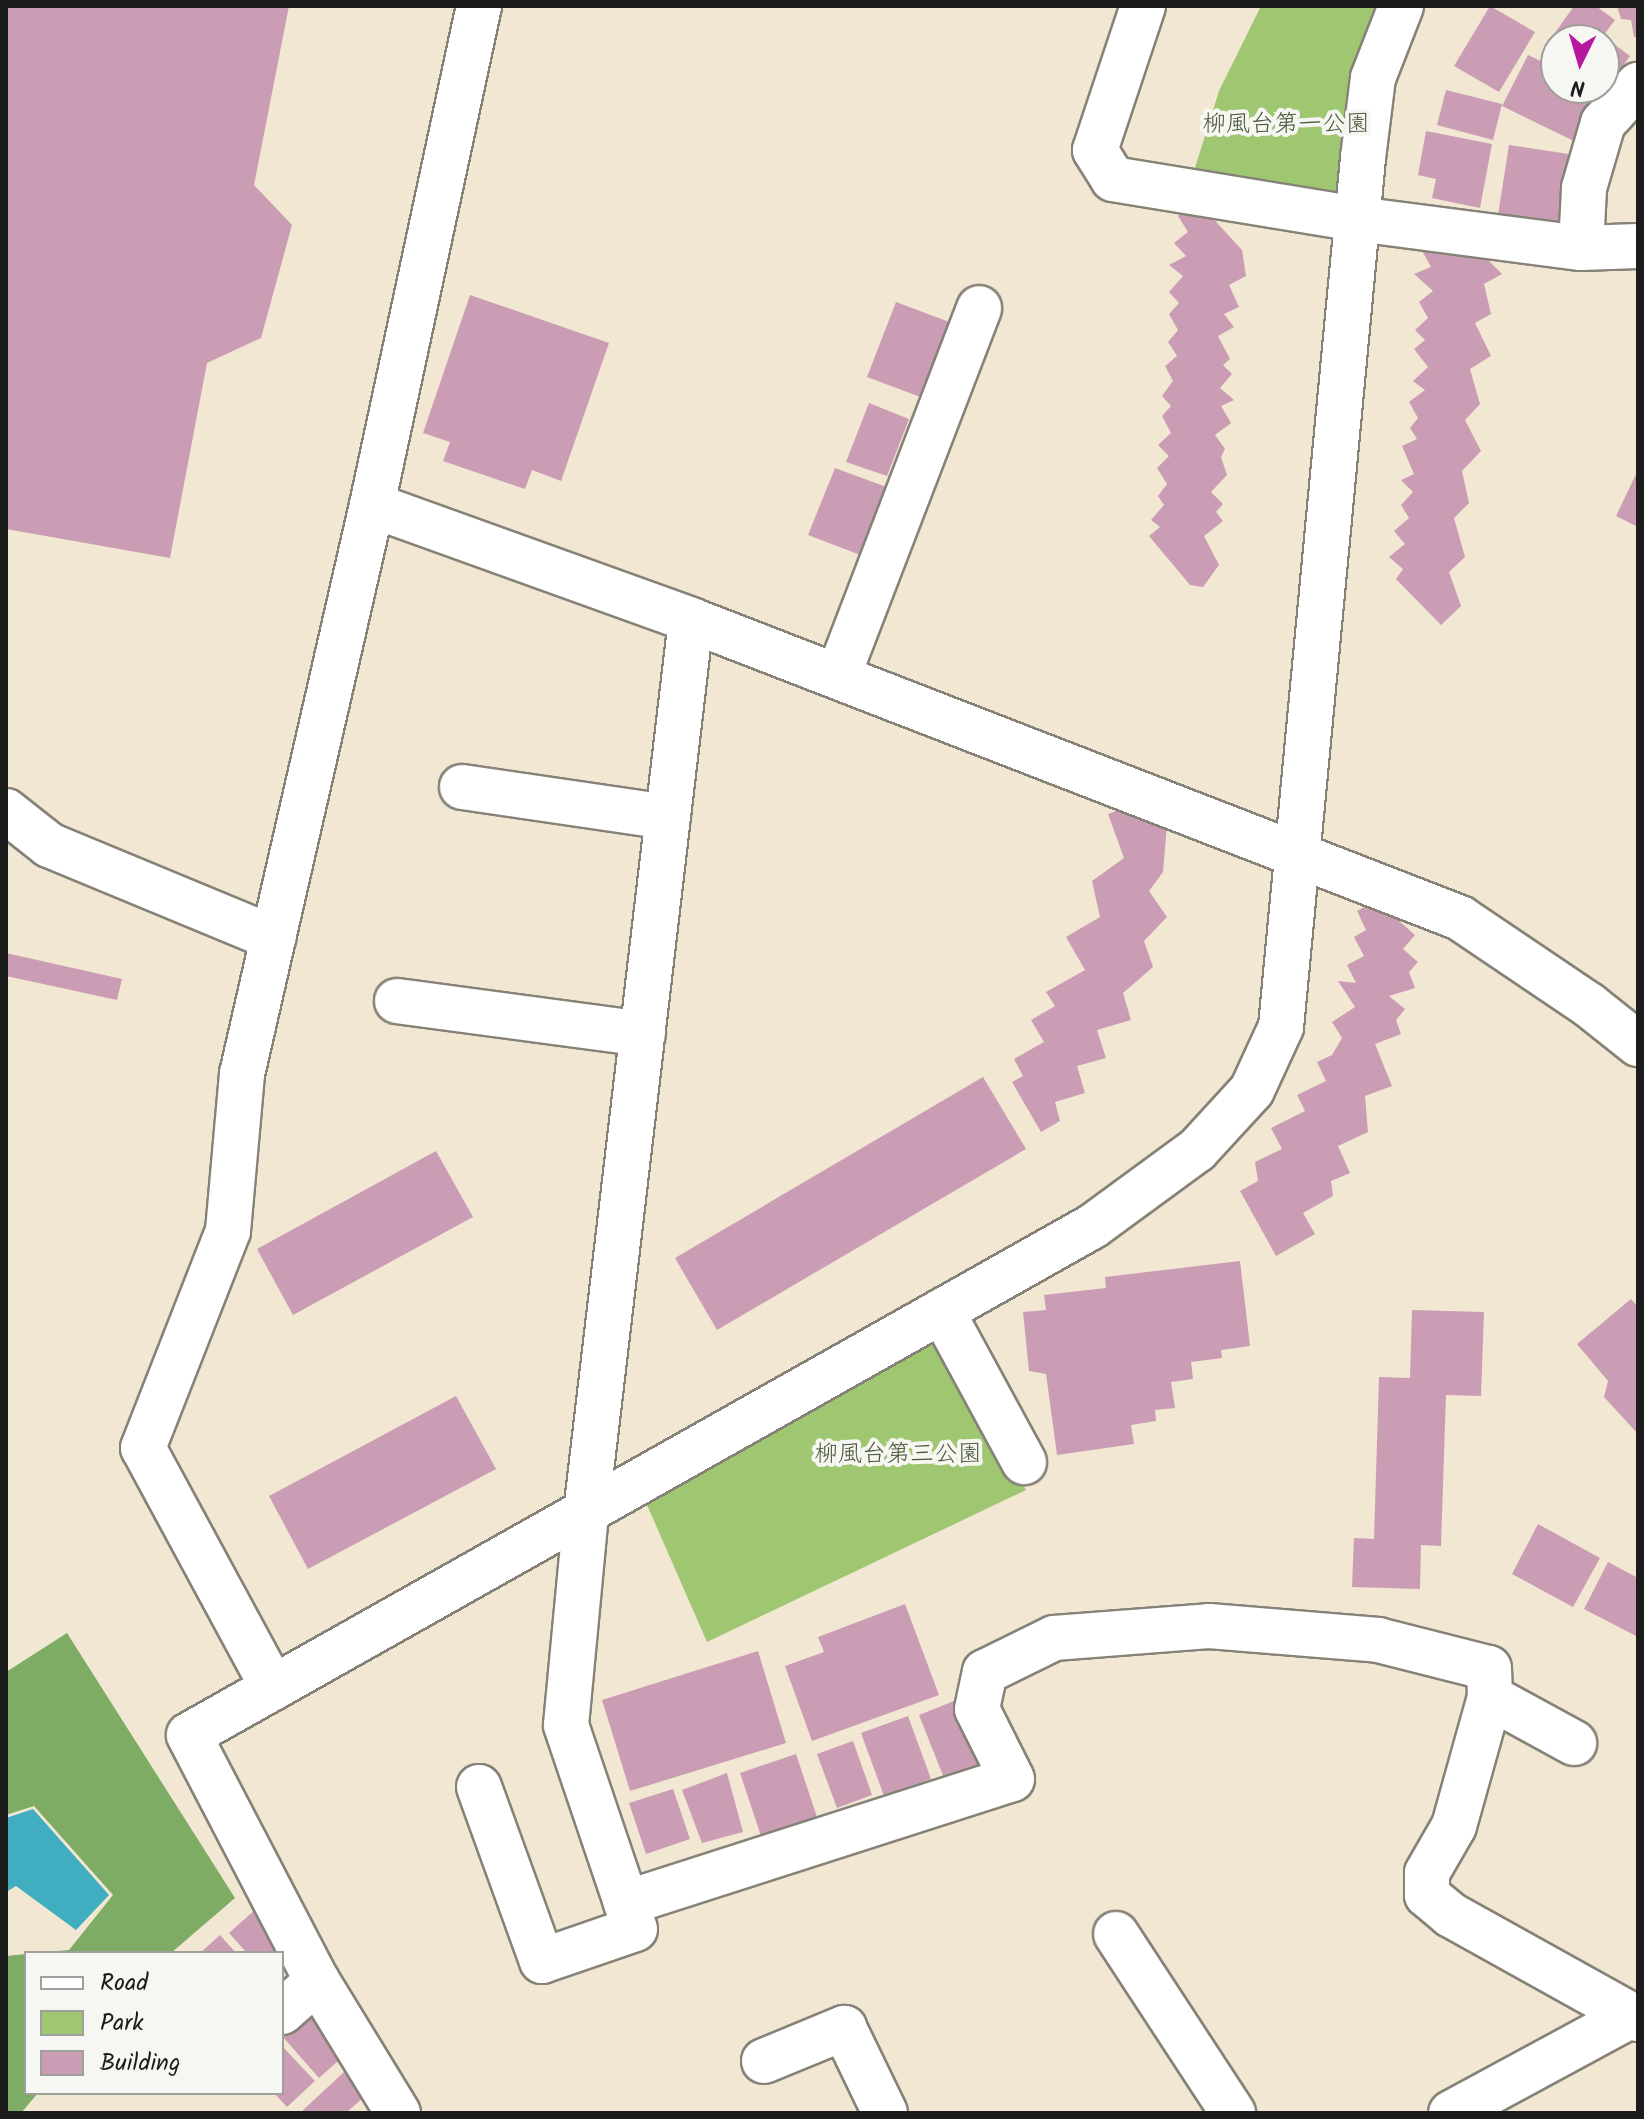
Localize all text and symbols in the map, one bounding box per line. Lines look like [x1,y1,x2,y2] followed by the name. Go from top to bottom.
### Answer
[1540,24,1620,104] north arrow
[1570,68,1586,104] text: N
[1202,111,1370,139] park label: 柳風台第一公園
[814,1441,982,1469] park label: 柳風台第三公園
[24,1951,284,2095] legend
[100,1964,148,2003] text: Road
[100,2004,144,2043] text: Park
[100,2044,180,2083] text: Building

